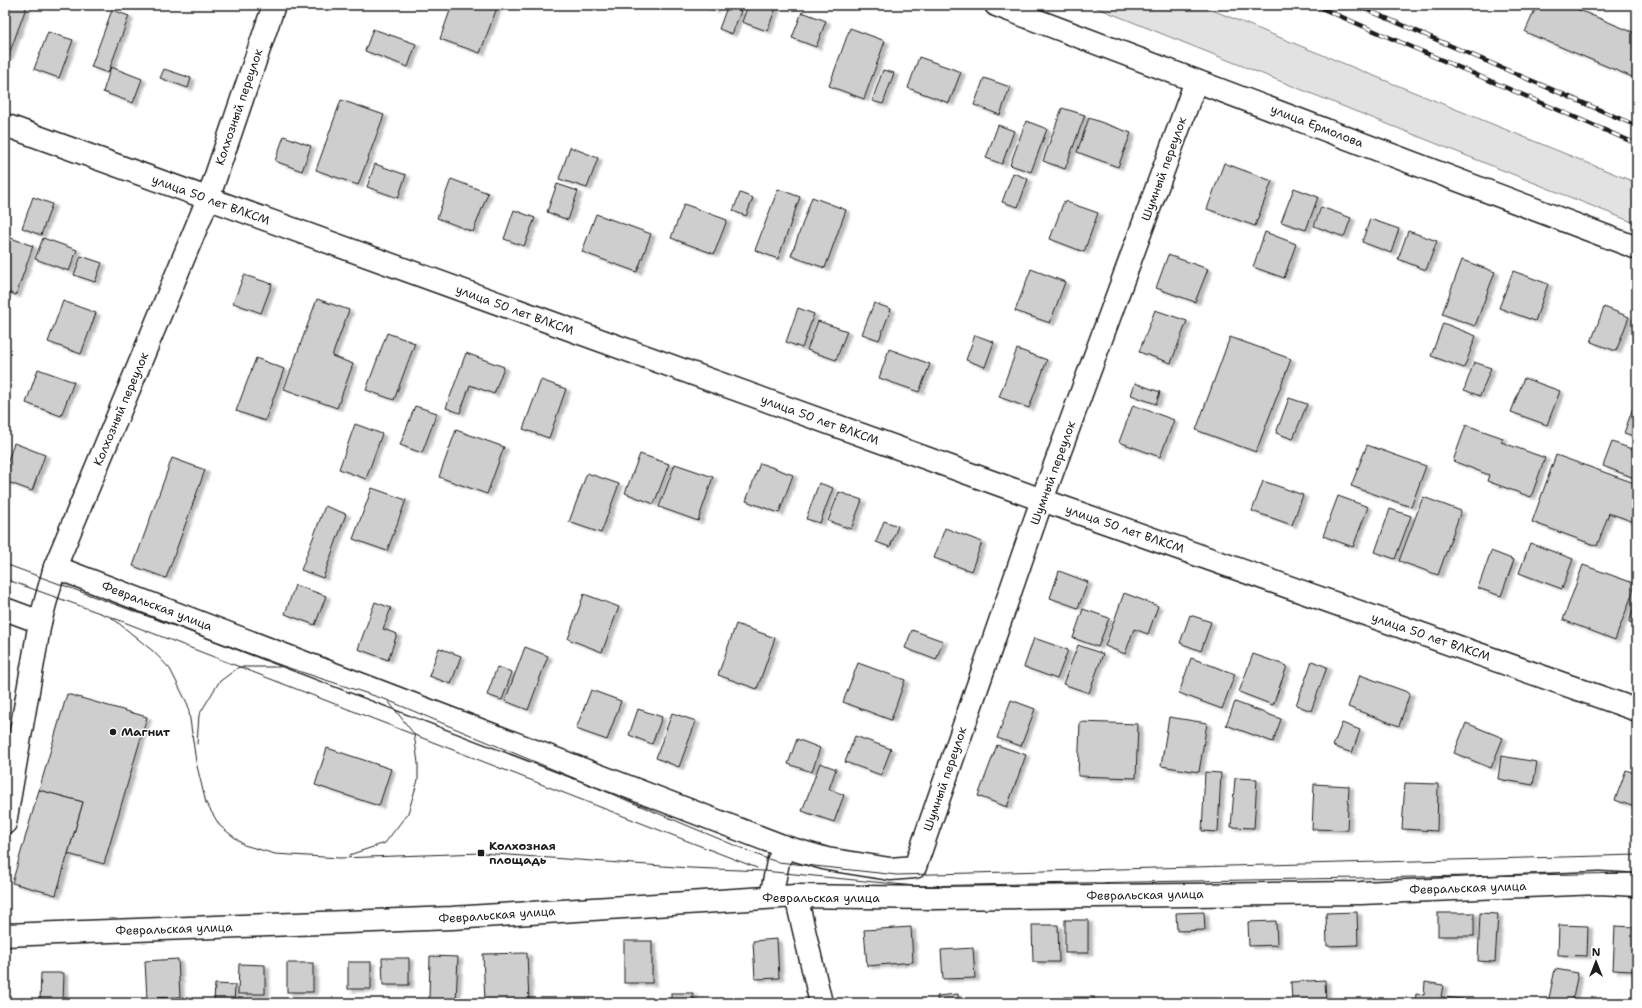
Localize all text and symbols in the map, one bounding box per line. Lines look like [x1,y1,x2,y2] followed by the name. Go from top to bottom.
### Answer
[212,46,267,167] street label: Колхозный переулок
[1268,101,1366,151] street label: улица Ермолова
[1138,114,1190,223] street label: Шумный переулок
[150,171,272,229] street label: улица 50 лет ВЛКСМ
[454,281,576,339] street label: улица 50 лет ВЛКСМ
[90,349,152,468] street label: Колхозный переулок
[759,391,881,449] street label: улица 50 лет ВЛКСМ
[1027,418,1079,527] street label: Шумный переулок
[1063,501,1187,557] street label: улица 50 лет ВЛКСМ
[99,578,215,635] street label: Февральская улица
[1369,609,1493,665] street label: улица 50 лет ВЛКСМ
[121,724,171,740] place label: Магнит
[920,724,971,833] street label: Шумный переулок
[108,727,118,737] marker: Магнит
[489,838,556,868] place label: Колхозная площадь
[476,848,486,858] marker: Колхозная площадь
[1409,878,1527,898] street label: Февральская улица
[1086,886,1204,904] street label: Февральская улица
[762,890,880,906] street label: Февральская улица
[438,903,557,927] street label: Февральская улица
[115,919,233,939] street label: Февральская улица
[1576,942,1616,982] north arrow
[1592,945,1601,960] text: N

